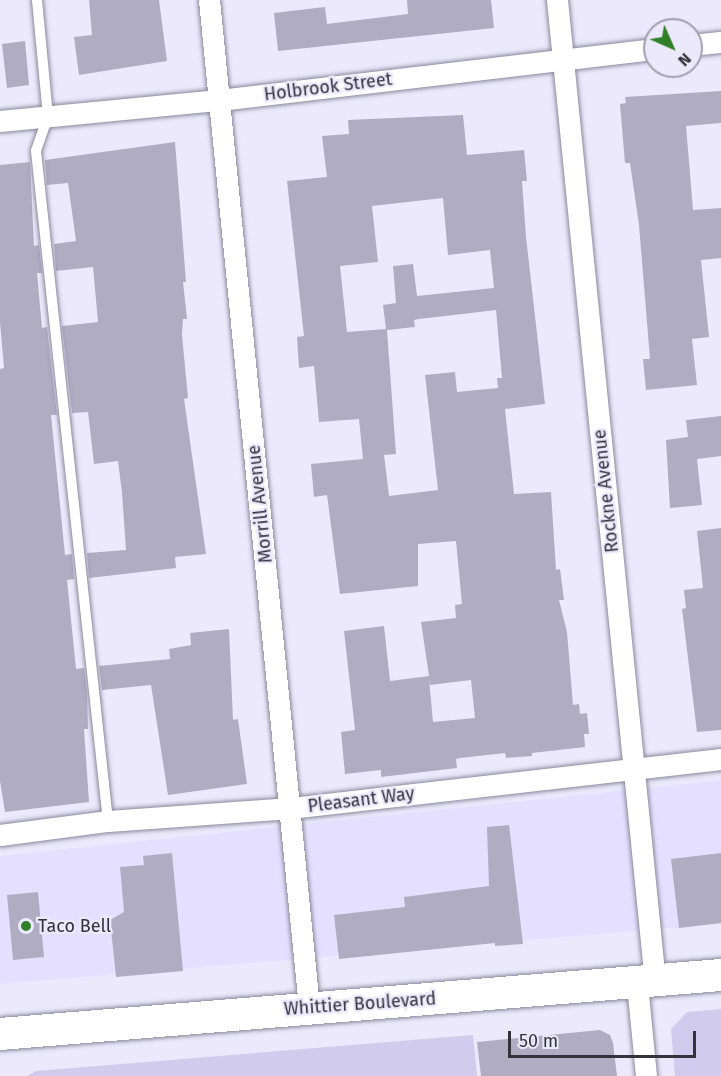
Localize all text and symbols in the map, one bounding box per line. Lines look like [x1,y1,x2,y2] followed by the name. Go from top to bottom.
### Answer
[643,18,703,78] north arrow
[674,49,695,70] text: N
[263,68,393,106] street label: Holbrook Street
[589,428,623,554] street label: Rockne Avenue
[243,444,277,564] street label: Morrill Avenue
[306,783,416,817] street label: Pleasant Way
[38,915,111,937] place label: Taco Bell
[19,919,33,933] marker: Taco Bell
[283,988,437,1020] street label: Whittier Boulevard
[511,1019,698,1057] scale bar
[519,1030,558,1052] text: 50 m

